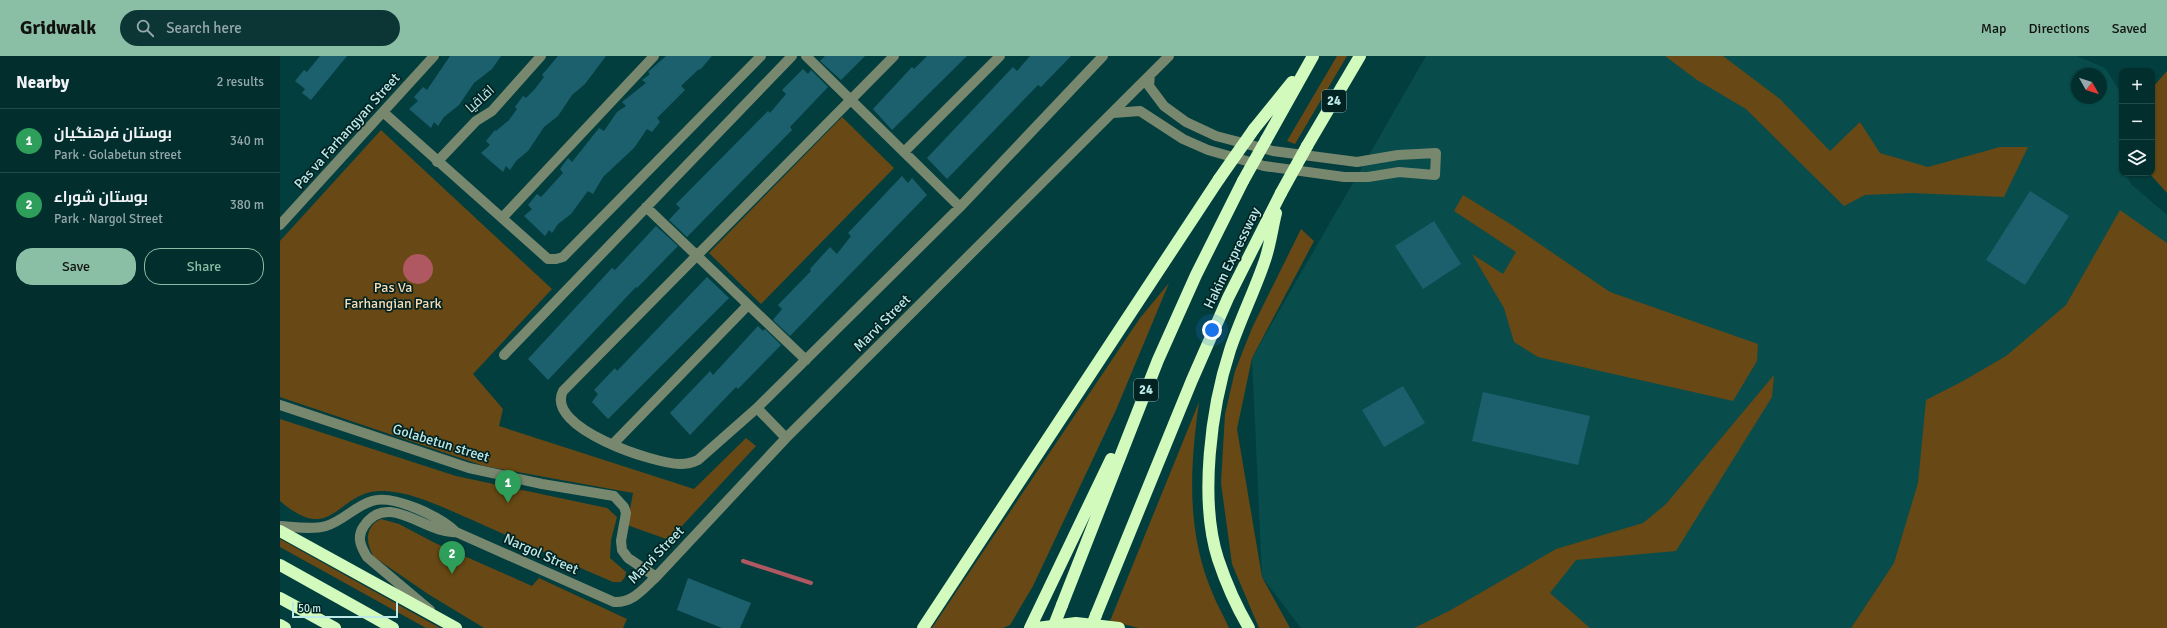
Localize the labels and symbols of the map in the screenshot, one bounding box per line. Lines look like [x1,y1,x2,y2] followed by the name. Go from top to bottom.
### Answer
[2071,68,2107,104] north arrow
[291,70,404,192] street label: Pas va Farhangyan Street
[462,82,498,116] street label: اقاقیا
[1322,90,1346,112] road number: 24
[1200,204,1264,312] street label: Hakim Expressway
[344,279,442,312] park label: Pas Va Farhangian Park
[850,291,914,355] street label: Marvi Street
[1202,320,1222,340] your location
[1134,379,1158,401] road number: 24
[391,420,491,466] street label: Golabetun street
[495,470,521,503] pin: 1
[624,523,688,587] street label: Marvi Street
[501,530,581,578] street label: Nargol Street
[439,541,465,574] pin: 2
[292,600,398,619] scale bar

